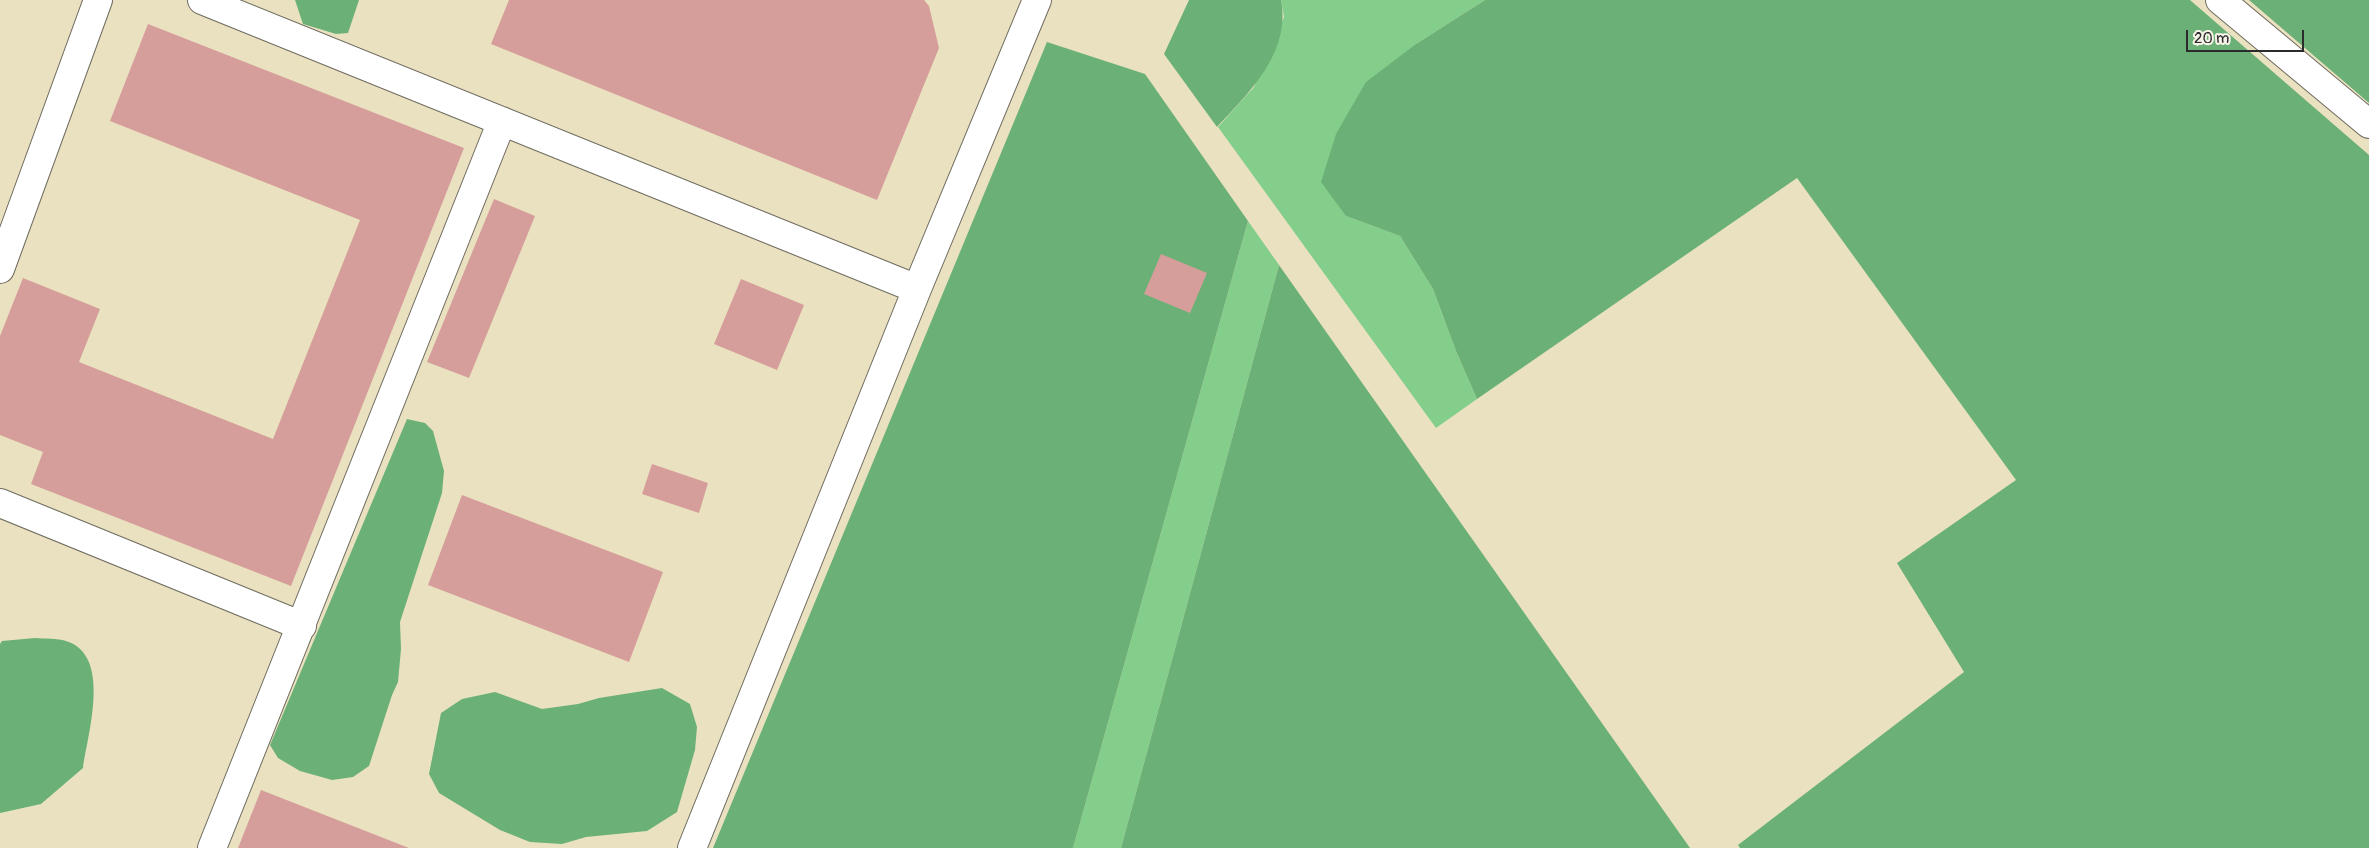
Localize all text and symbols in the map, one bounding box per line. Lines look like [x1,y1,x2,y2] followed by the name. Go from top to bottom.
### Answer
[2189,20,2306,52] scale bar
[2194,29,2229,48] text: 20 m

